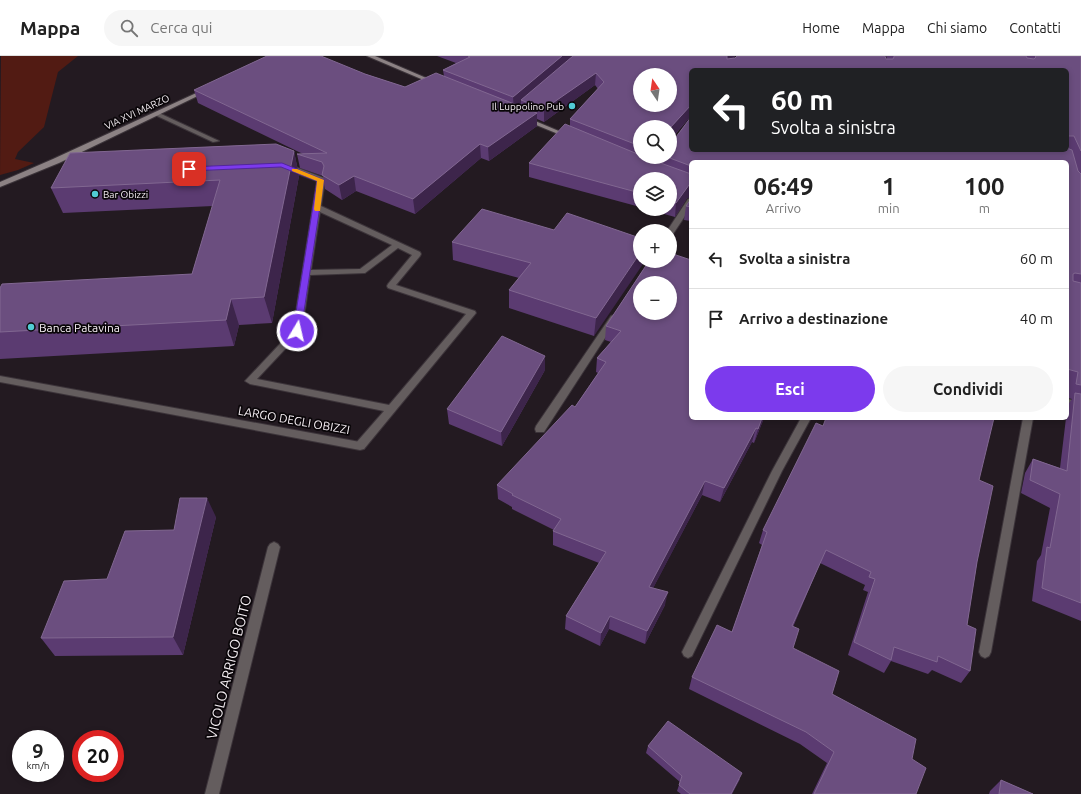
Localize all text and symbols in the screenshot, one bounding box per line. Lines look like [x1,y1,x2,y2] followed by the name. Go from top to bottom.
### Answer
[104,10,384,46] search box
[20,17,80,39] text: Mappa
[118,17,140,39] icon: search
[150,19,213,36] text: Cerca qui
[802,20,840,36] text: Home
[862,20,905,36] text: Mappa
[927,20,987,36] text: Chi siamo
[1009,20,1061,36] text: Contatti
[633,68,677,112] north arrow
[633,68,677,320] map controls
[705,84,757,136] icon: left
[771,84,833,115] text: 60 m
[103,92,171,132] street label: VIA XVI MARZO
[492,101,564,112] place label: Il Luppolino Pub
[567,101,577,111] marker: Il Luppolino Pub
[771,117,896,137] text: Svolta a sinistra
[633,120,677,164] button: search
[172,152,206,186] pin
[178,158,200,180] icon: arrive
[633,172,677,216] button: layers
[753,173,813,200] text: 06:49
[882,173,895,200] text: 1
[964,173,1005,200] text: 100
[90,189,100,199] marker: Bar Obizzi
[103,189,148,200] place label: Bar Obizzi
[766,201,801,215] text: Arrivo
[878,201,900,215] text: min
[979,201,990,215] text: m
[633,224,677,268] button: +
[705,248,727,270] icon: left
[739,250,850,267] text: Svolta a sinistra
[1020,250,1053,267] text: 60 m
[633,276,677,320] button: −
[705,308,727,330] icon: arrive
[276,310,318,352] position arrow
[739,310,888,327] text: Arrivo a destinazione
[1020,310,1053,327] text: 40 m
[39,321,120,334] place label: Banca Patavina
[26,322,36,332] marker: Banca Patavina
[705,366,875,412] button: Esci
[883,366,1053,412] button: Condividi
[237,404,351,436] street label: LARGO DEGLI OBIZZI
[203,593,255,741] street label: VICOLO ARRIGO BOITO
[72,730,124,782] speed limit sign: 20
[32,739,44,762] text: 9
[26,760,50,771] text: km/h

